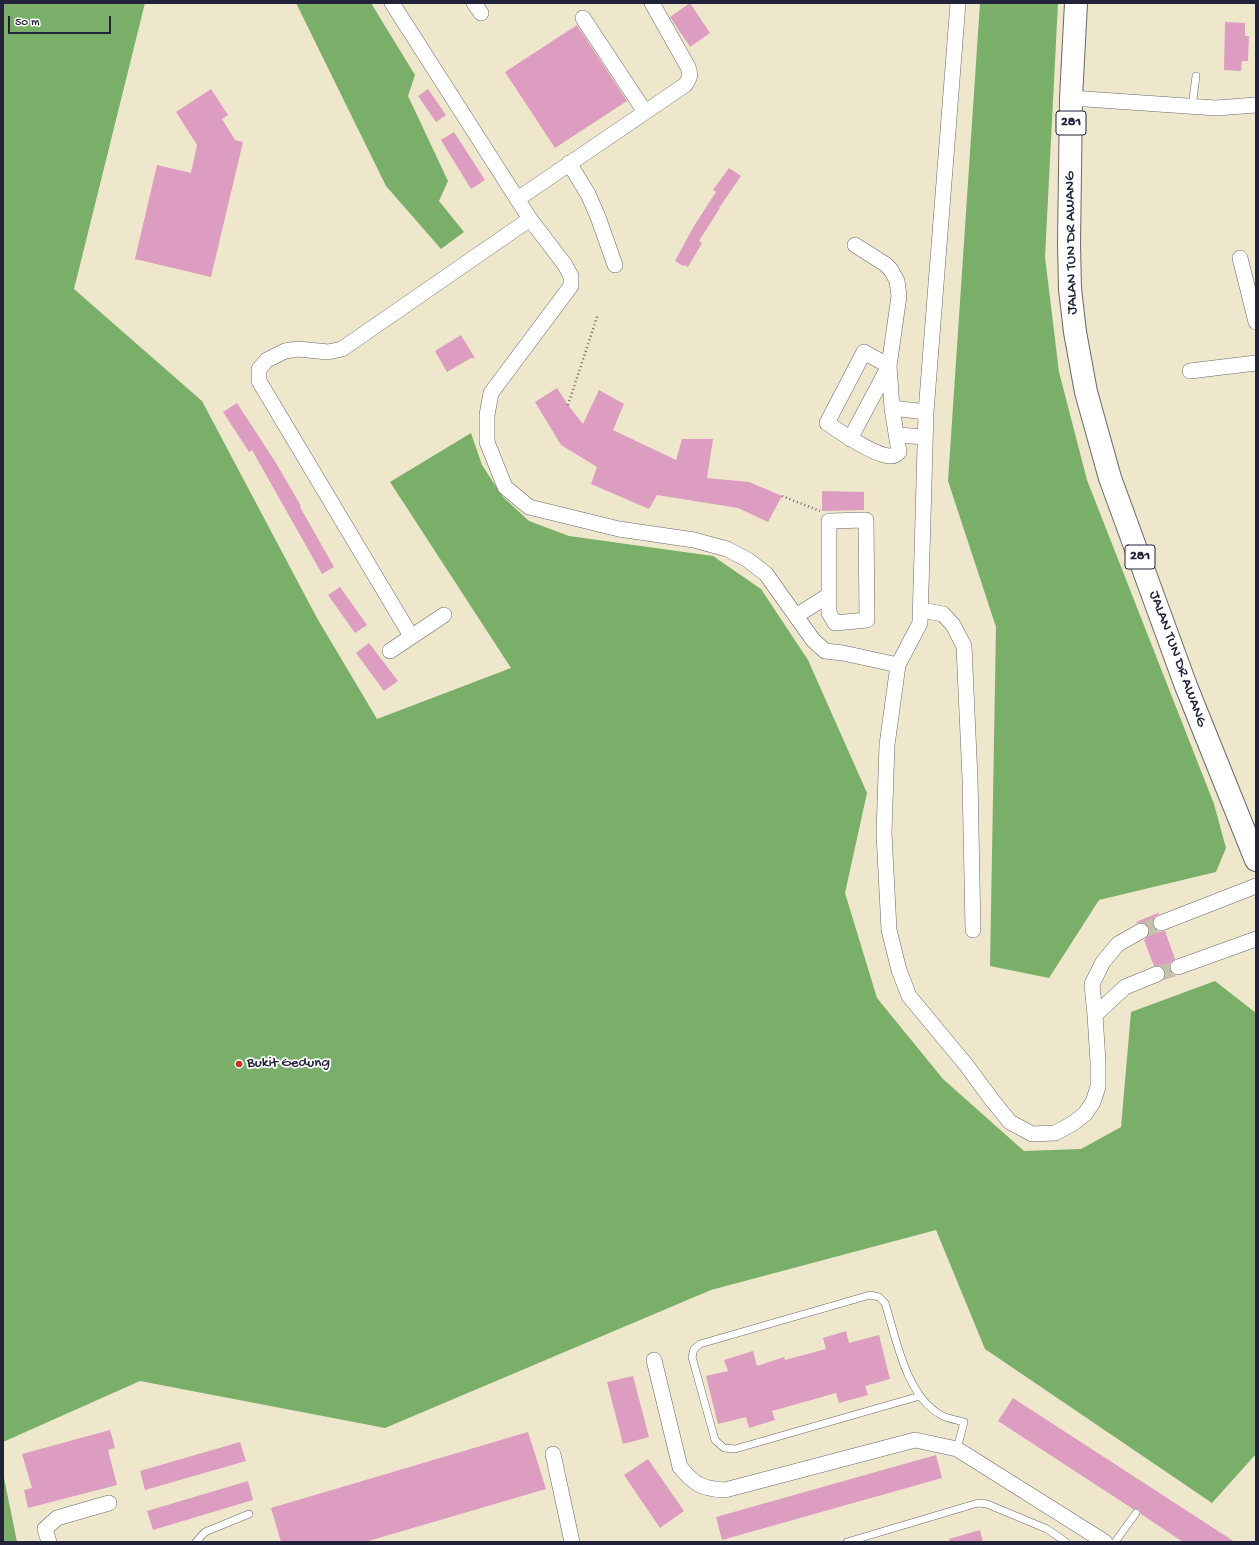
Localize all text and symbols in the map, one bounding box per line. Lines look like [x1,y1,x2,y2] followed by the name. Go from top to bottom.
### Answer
[10,8,113,34] scale bar
[15,16,40,30] text: 50 m
[1056,111,1086,135] road number: 281
[1062,171,1082,315] street label: JALAN TUN DR AWANG
[1125,545,1155,569] road number: 281
[1144,589,1210,729] street label: JALAN TUN DR AWANG
[247,1055,330,1073] place label: Bukit Gedung
[234,1059,244,1069] marker: Bukit Gedung

